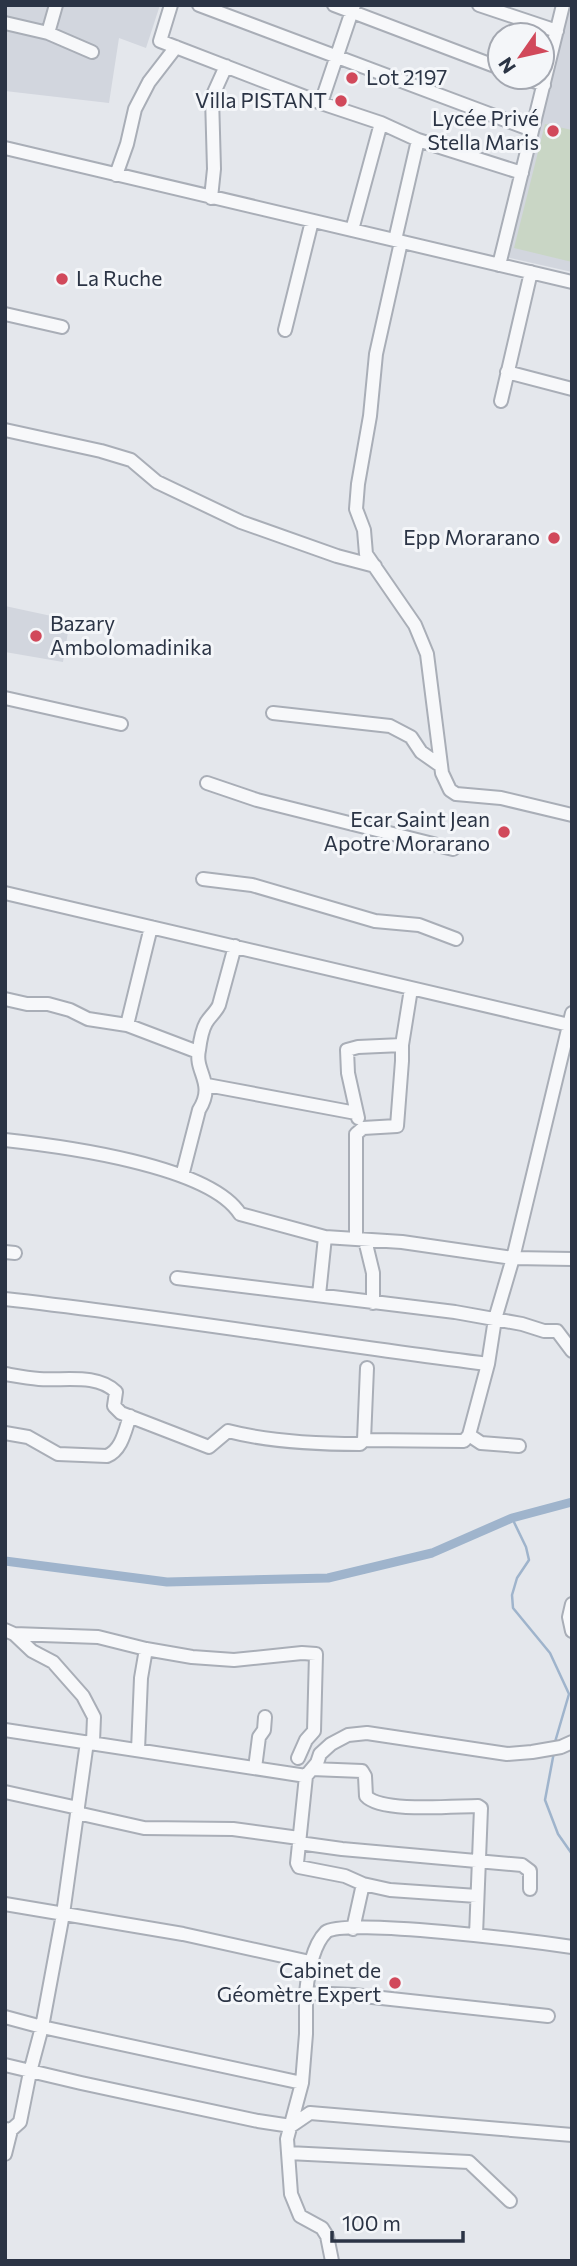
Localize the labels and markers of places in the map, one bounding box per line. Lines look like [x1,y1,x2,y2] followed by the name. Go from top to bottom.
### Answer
[366,64,447,89] place label: Lot 2197
[344,70,360,86] marker: Lot 2197
[195,87,327,112] place label: Villa PISTANT
[333,93,349,109] marker: Villa PISTANT
[427,105,539,154] place label: Lycée Privé Stella Maris
[545,123,561,139] marker: Lycée Privé Stella Maris
[76,265,162,290] place label: La Ruche
[54,271,70,287] marker: La Ruche
[403,524,540,549] place label: Epp Morarano
[546,530,562,546] marker: Epp Morarano
[50,610,212,659] place label: Bazary Ambolomadinika
[28,628,44,644] marker: Bazary Ambolomadinika
[323,806,490,855] place label: Ecar Saint Jean Apotre Morarano
[496,824,512,840] marker: Ecar Saint Jean Apotre Morarano
[217,1957,381,2006] place label: Cabinet de Géomètre Expert
[387,1975,403,1991] marker: Cabinet de Géomètre Expert

